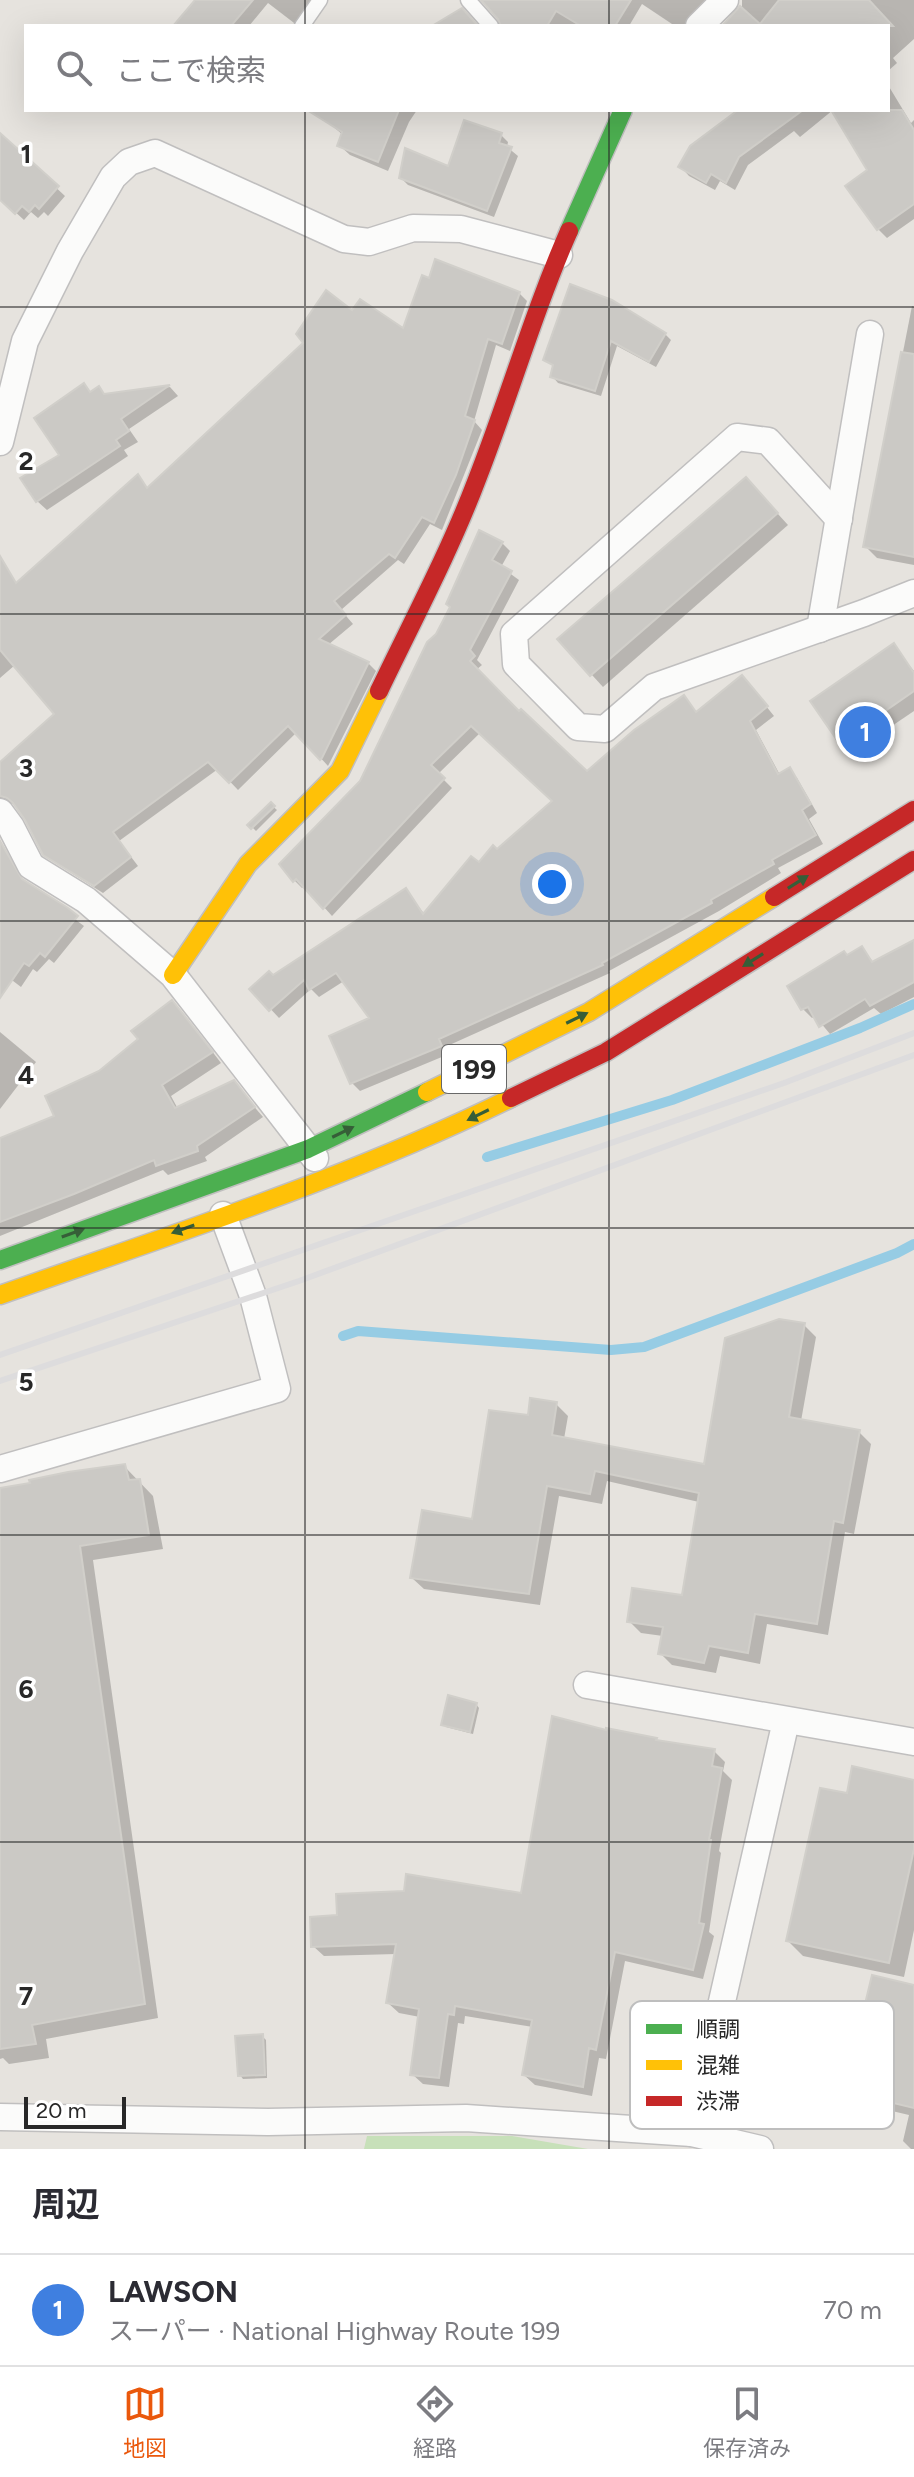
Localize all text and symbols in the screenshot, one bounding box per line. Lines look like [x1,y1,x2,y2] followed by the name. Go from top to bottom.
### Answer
[24,24,890,112] search box
[52,46,96,90] icon: search
[116,52,266,89] text: ここで検索
[21,138,31,170] text: 1
[18,445,34,477] text: 2
[839,702,891,762] pin: 1
[19,752,33,784] text: 3
[532,864,572,904] your location
[787,875,809,889] one-way arrow
[742,953,764,967] one-way arrow
[565,1011,588,1025] one-way arrow
[442,1045,506,1093] road number: 199
[18,1059,34,1091] text: 4
[466,1109,489,1122] one-way arrow
[331,1125,354,1139] one-way arrow
[171,1224,195,1236] one-way arrow
[62,1227,86,1239] one-way arrow
[18,1366,34,1398] text: 5
[18,1673,34,1705] text: 6
[19,1980,33,2012] text: 7
[630,2001,894,2129] legend
[696,2016,740,2043] text: 順調
[696,2052,740,2079] text: 混雑
[696,2088,740,2115] text: 渋滞
[24,2093,126,2129] scale bar
[36,2097,87,2124] text: 20 m
[32,2184,100,2225] text: 周辺
[108,2273,238,2310] text: LAWSON
[53,2294,63,2326] text: 1
[823,2294,882,2326] text: 70 m
[108,2315,560,2347] text: スーパー · National Highway Route 199
[123,2382,167,2462] tab: 地図
[413,2382,457,2462] tab: 経路
[703,2382,791,2462] tab: 保存済み

